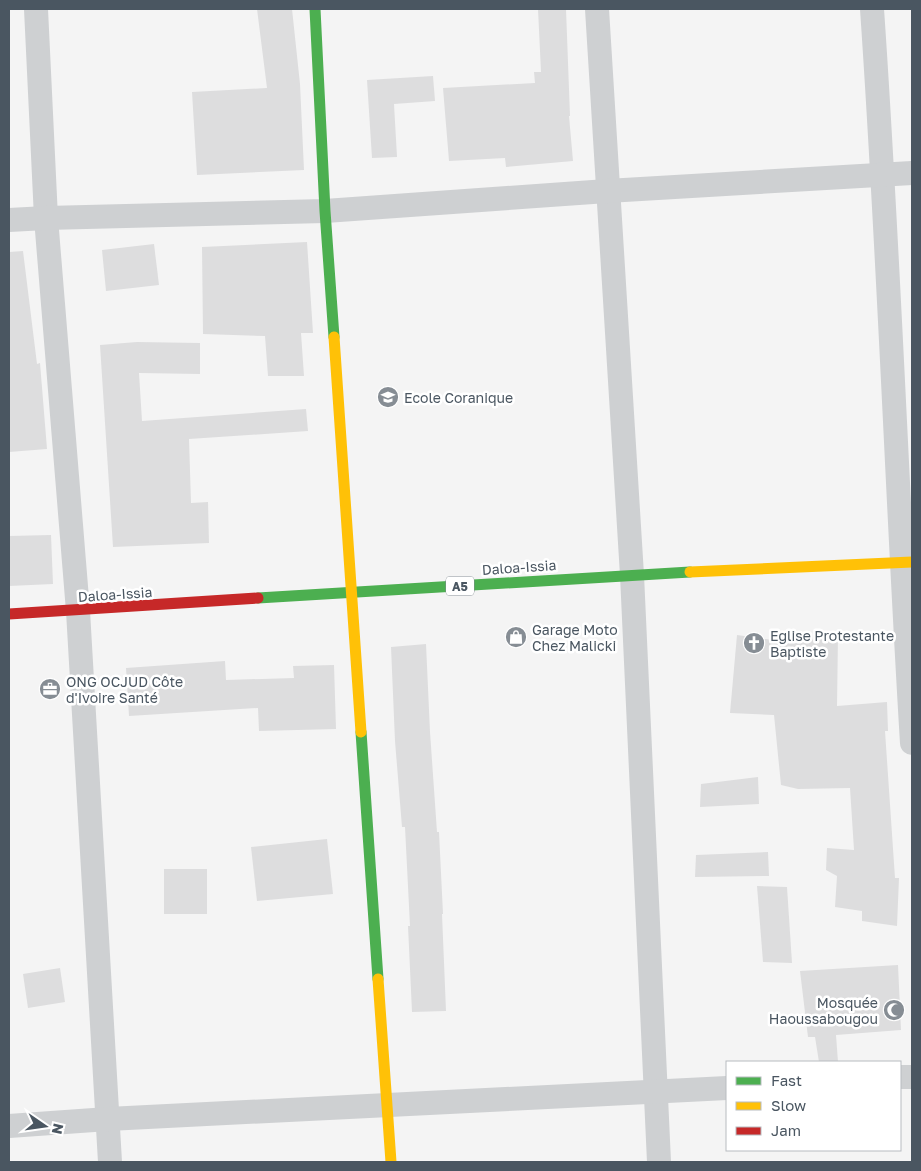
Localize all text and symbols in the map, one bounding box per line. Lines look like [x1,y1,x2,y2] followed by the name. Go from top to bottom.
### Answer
[376,385,400,409] school or university icon: Ecole Coranique
[404,389,513,406] place label: Ecole Coranique
[481,556,557,578] street label: Daloa-Issia
[446,576,474,596] road number: A5
[77,583,153,605] street label: Daloa-Issia
[532,621,618,654] place label: Garage Moto Chez Malicki
[504,625,528,649] shop icon: Garage Moto Chez Malicki
[770,627,894,660] place label: Eglise Protestante Baptiste
[742,631,766,655] church icon: Eglise Protestante Baptiste
[66,673,183,706] place label: ONG OCJUD Côte d'Ivoire Santé
[38,677,62,701] office icon: ONG OCJUD Côte d'Ivoire Santé
[769,994,878,1027] place label: Mosquée Haoussabougou
[882,998,906,1022] mosque icon: Mosquée Haoussabougou
[726,1061,901,1151] legend
[771,1071,802,1089] text: Fast
[771,1096,806,1114] text: Slow
[20,1101,70,1151] north arrow
[771,1121,801,1139] text: Jam
[49,1122,68,1136] text: N

